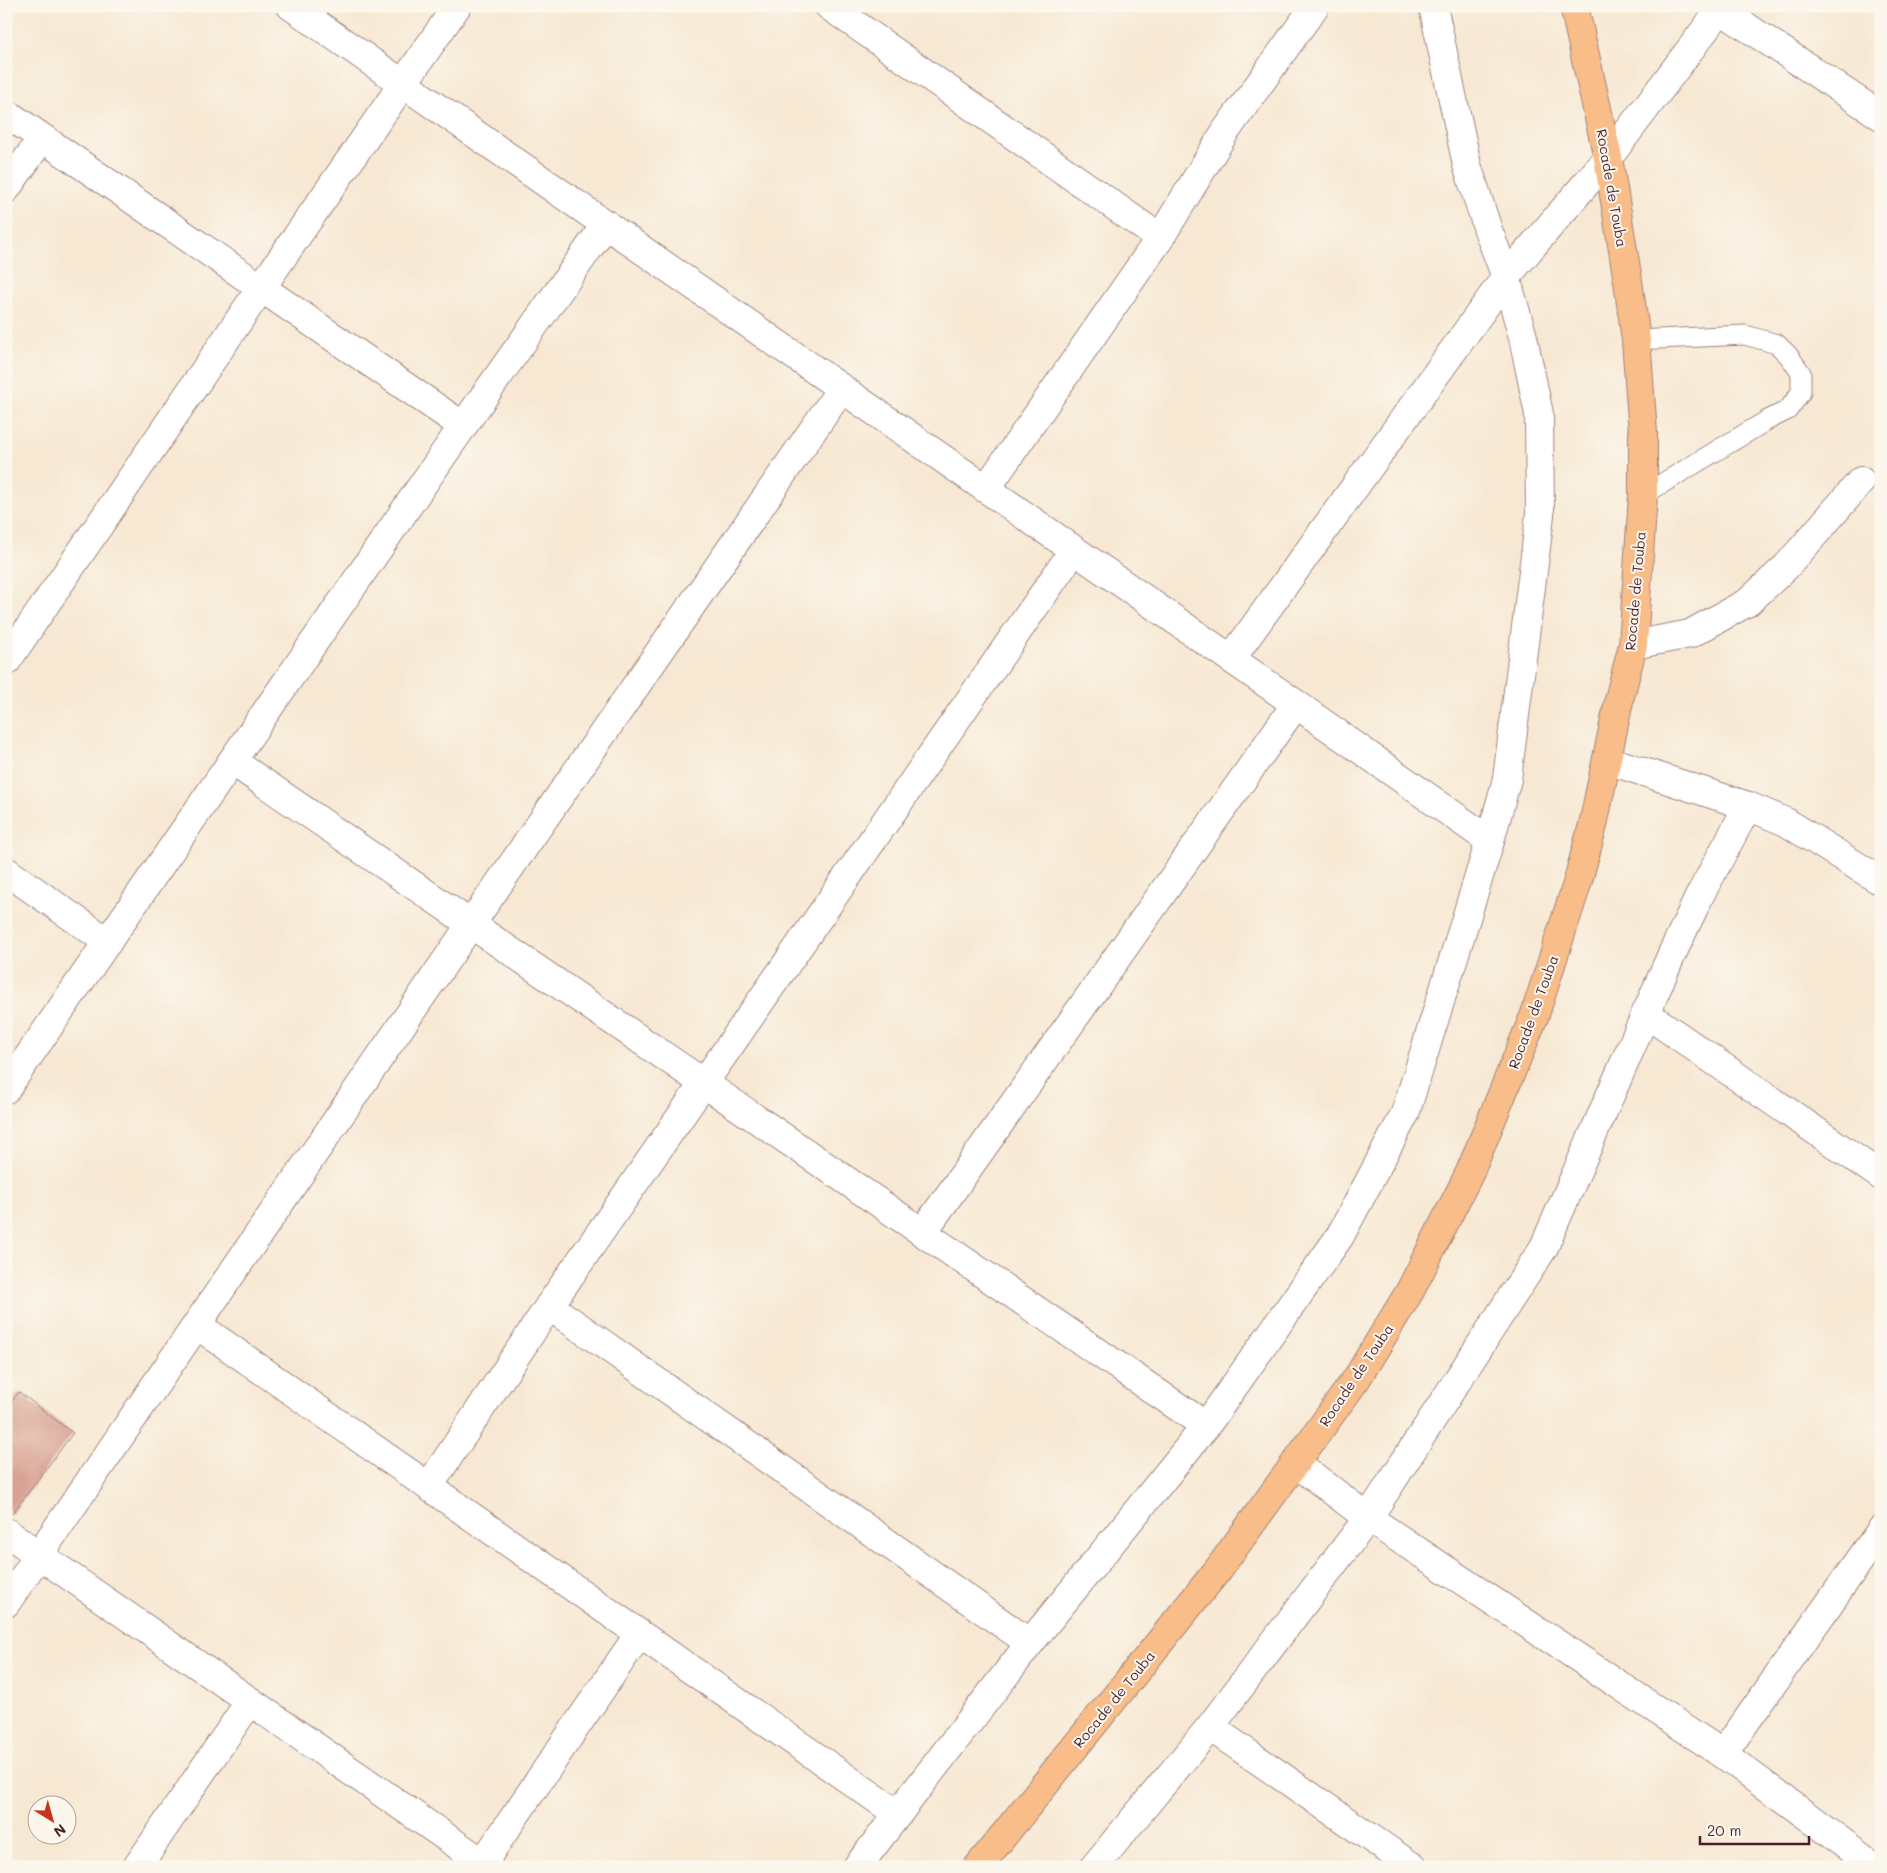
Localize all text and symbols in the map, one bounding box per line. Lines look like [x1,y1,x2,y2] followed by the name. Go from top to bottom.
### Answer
[1592,127,1632,249] street label: Rocade de Touba
[1620,531,1650,651] street label: Rocade de Touba
[1504,953,1562,1071] street label: Rocade de Touba
[1315,1320,1397,1430] street label: Rocade de Touba
[1069,1647,1159,1751] street label: Rocade de Touba
[28,1796,78,1846] north arrow
[1700,1813,1808,1845] scale bar
[50,1820,70,1842] text: N
[1707,1820,1741,1840] text: 20 m

